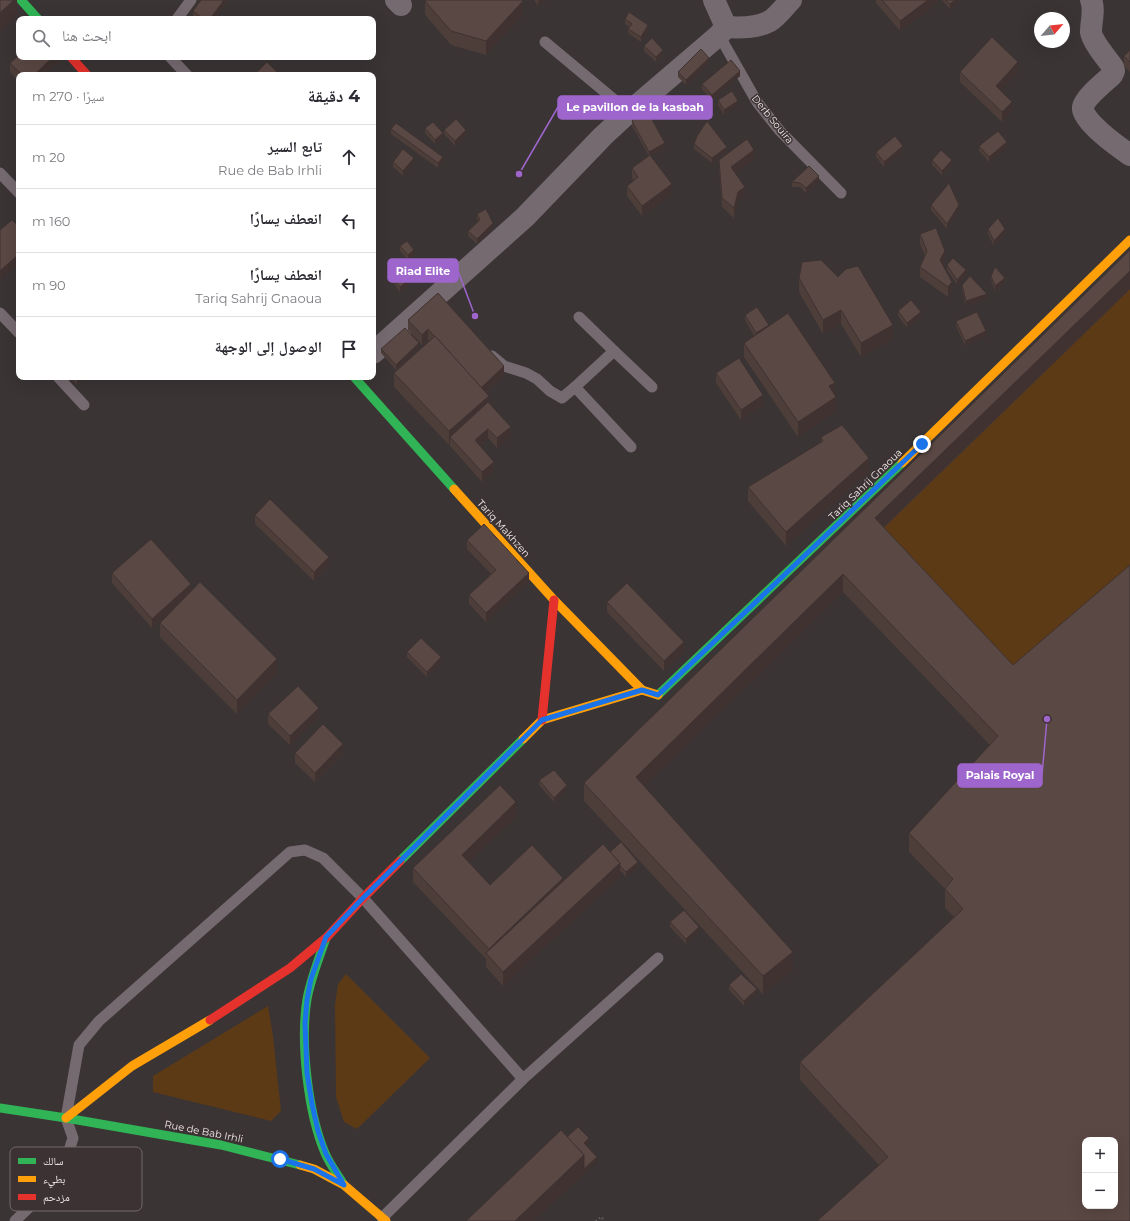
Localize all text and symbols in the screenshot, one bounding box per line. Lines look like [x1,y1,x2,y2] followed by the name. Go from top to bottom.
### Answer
[1034,12,1070,48] north arrow
[16,16,376,60] search box
[62,26,112,45] text: ابحث هنا
[30,27,52,49] icon: search
[308,86,360,106] text: 4 دقيقة
[32,88,104,104] text: سيرًا · 270 m
[749,92,796,146] street label: Derb Souira
[558,96,712,119] callout: Le pavillon de la kasbah
[566,100,704,114] text: Le pavillon de la kasbah
[268,137,322,156] text: تابع السير
[338,146,360,168] icon: ahead
[32,149,65,165] text: 20 m
[218,162,322,178] text: Rue de Bab Irhli
[250,209,322,228] text: انعطف يسارًا
[338,210,360,232] icon: left
[32,213,70,229] text: 160 m
[388,259,458,282] callout: Riad Elite
[396,264,450,278] text: Riad Elite
[250,265,322,284] text: انعطف يسارًا
[338,274,360,296] icon: left
[32,277,66,293] text: 90 m
[195,290,322,306] text: Tariq Sahrij Gnaoua
[215,337,322,356] text: الوصول إلى الوجهة
[338,338,360,360] icon: arrive
[913,435,931,453] route end
[826,446,905,523] street label: Tariq Sahrij Gnaoua
[474,497,533,560] street label: Tariq Makhzen
[958,764,1042,787] callout: Palais Royal
[966,768,1034,782] text: Palais Royal
[163,1117,244,1146] street label: Rue de Bab Irhli
[1082,1137,1118,1209] map controls
[1082,1137,1118,1173] button: +
[10,1147,142,1211] legend
[271,1150,289,1168] route start
[43,1154,63,1168] text: سالك
[43,1172,65,1188] text: بطيء
[1082,1173,1118,1209] button: −
[43,1190,70,1205] text: مزدحم

